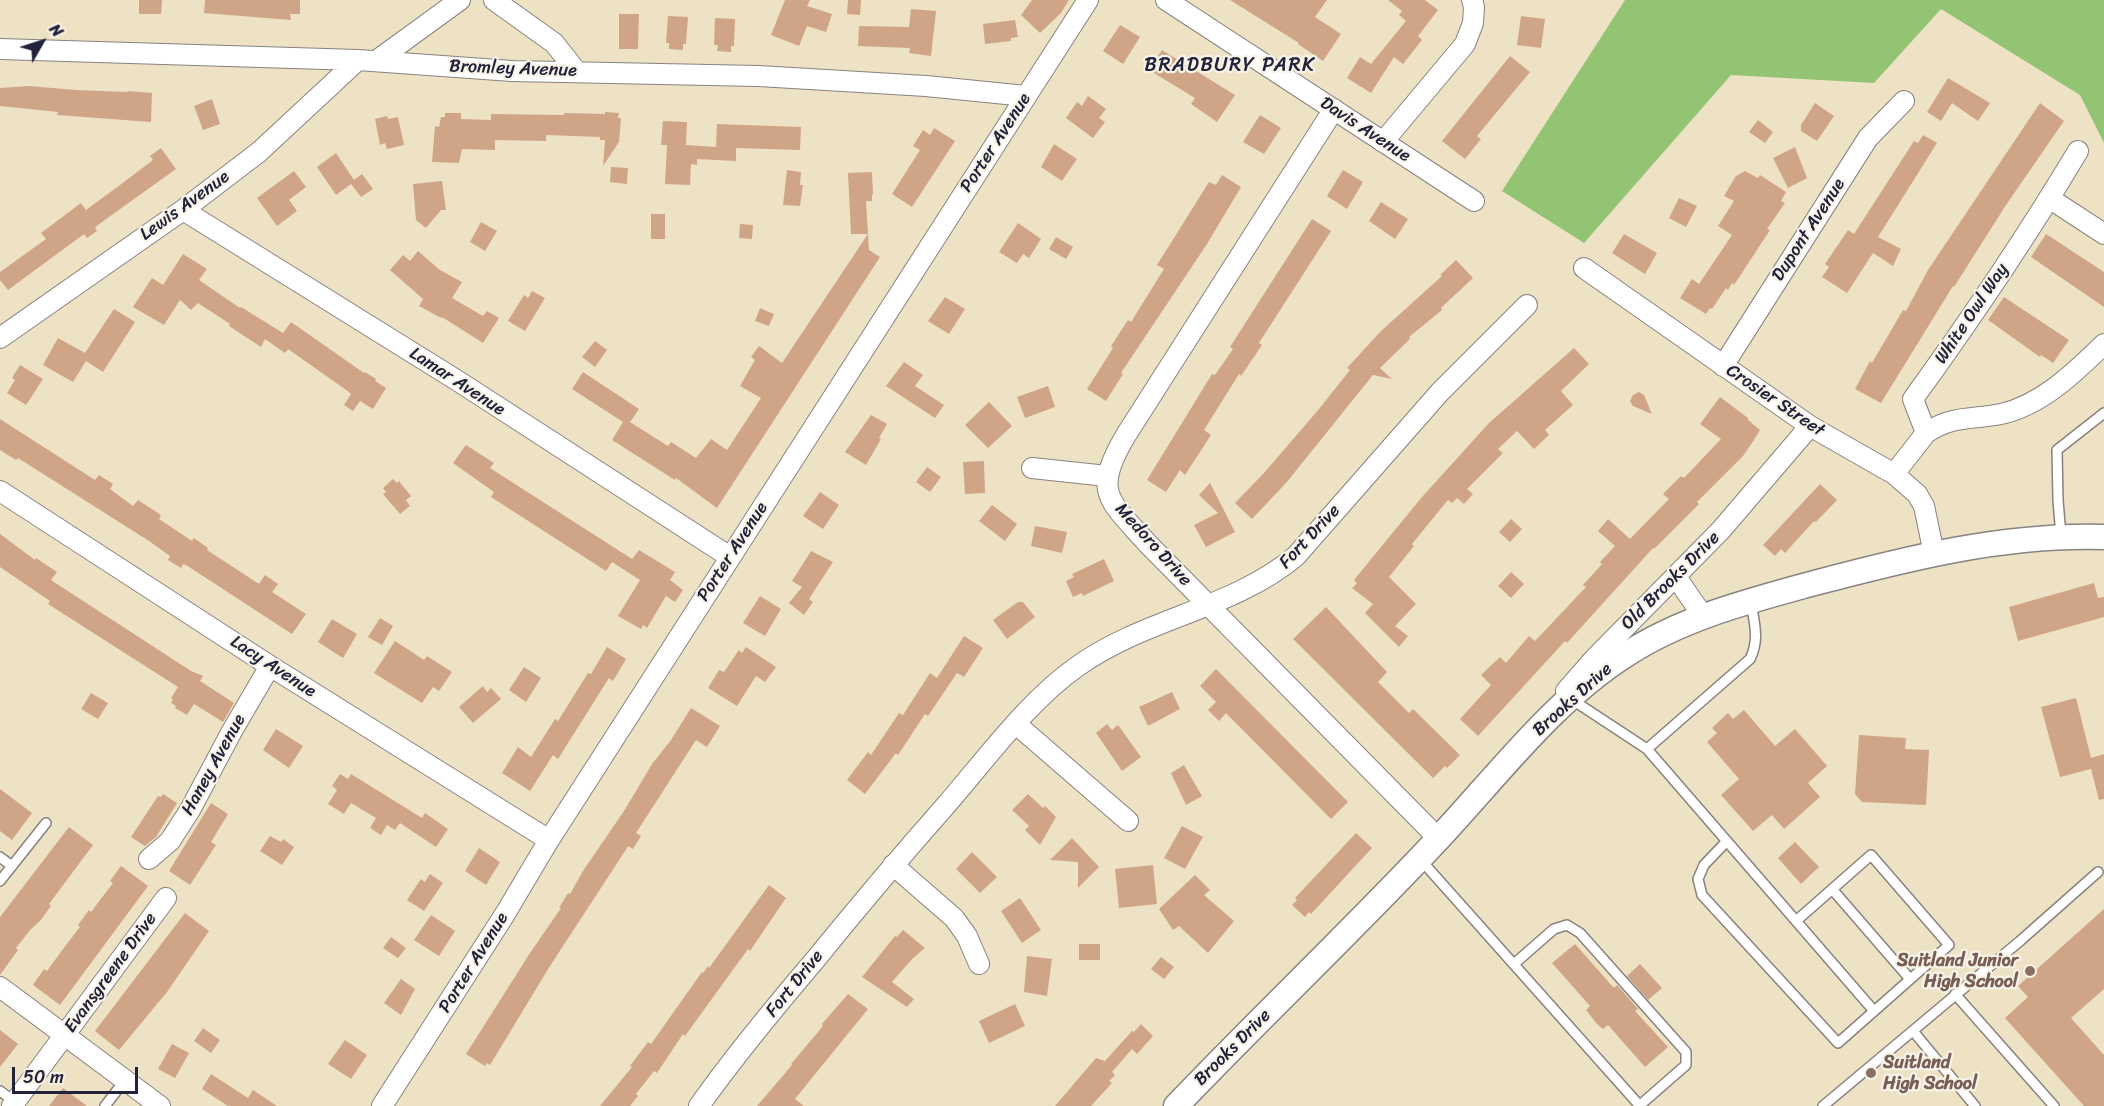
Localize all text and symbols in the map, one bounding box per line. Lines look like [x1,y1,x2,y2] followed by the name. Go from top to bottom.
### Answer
[12,12,72,72] north arrow
[42,17,71,44] text: N
[1144,54,1316,78] district label: BRADBURY PARK
[449,56,577,82] street label: Bromley Avenue
[956,89,1036,197] street label: Porter Avenue
[1316,93,1414,167] street label: Davis Avenue
[136,166,234,246] street label: Lewis Avenue
[1768,175,1850,285] street label: Dupont Avenue
[1931,260,2013,368] street label: White Owl Way
[405,343,509,421] street label: Lamar Avenue
[1722,360,1828,442] street label: Crosier Street
[693,498,773,606] street label: Porter Avenue
[1110,499,1196,591] street label: Medoro Drive
[1275,501,1345,573] street label: Fort Drive
[1617,527,1725,635] street label: Old Brooks Drive
[226,631,320,703] street label: Lacy Avenue
[1529,659,1617,741] street label: Brooks Drive
[177,711,251,819] street label: Haney Avenue
[60,909,162,1037] street label: Evansgreene Drive
[435,909,513,1017] street label: Porter Avenue
[762,946,828,1022] street label: Fort Drive
[1897,950,2018,992] place label: Suitland Junior High School
[2023,964,2037,978] marker: Suitland Junior High School
[1190,1005,1276,1091] street label: Brooks Drive
[1883,1052,1977,1094] place label: Suitland High School
[15,1055,141,1093] scale bar
[23,1061,64,1093] text: 50 m
[1864,1066,1878,1080] marker: Suitland High School

